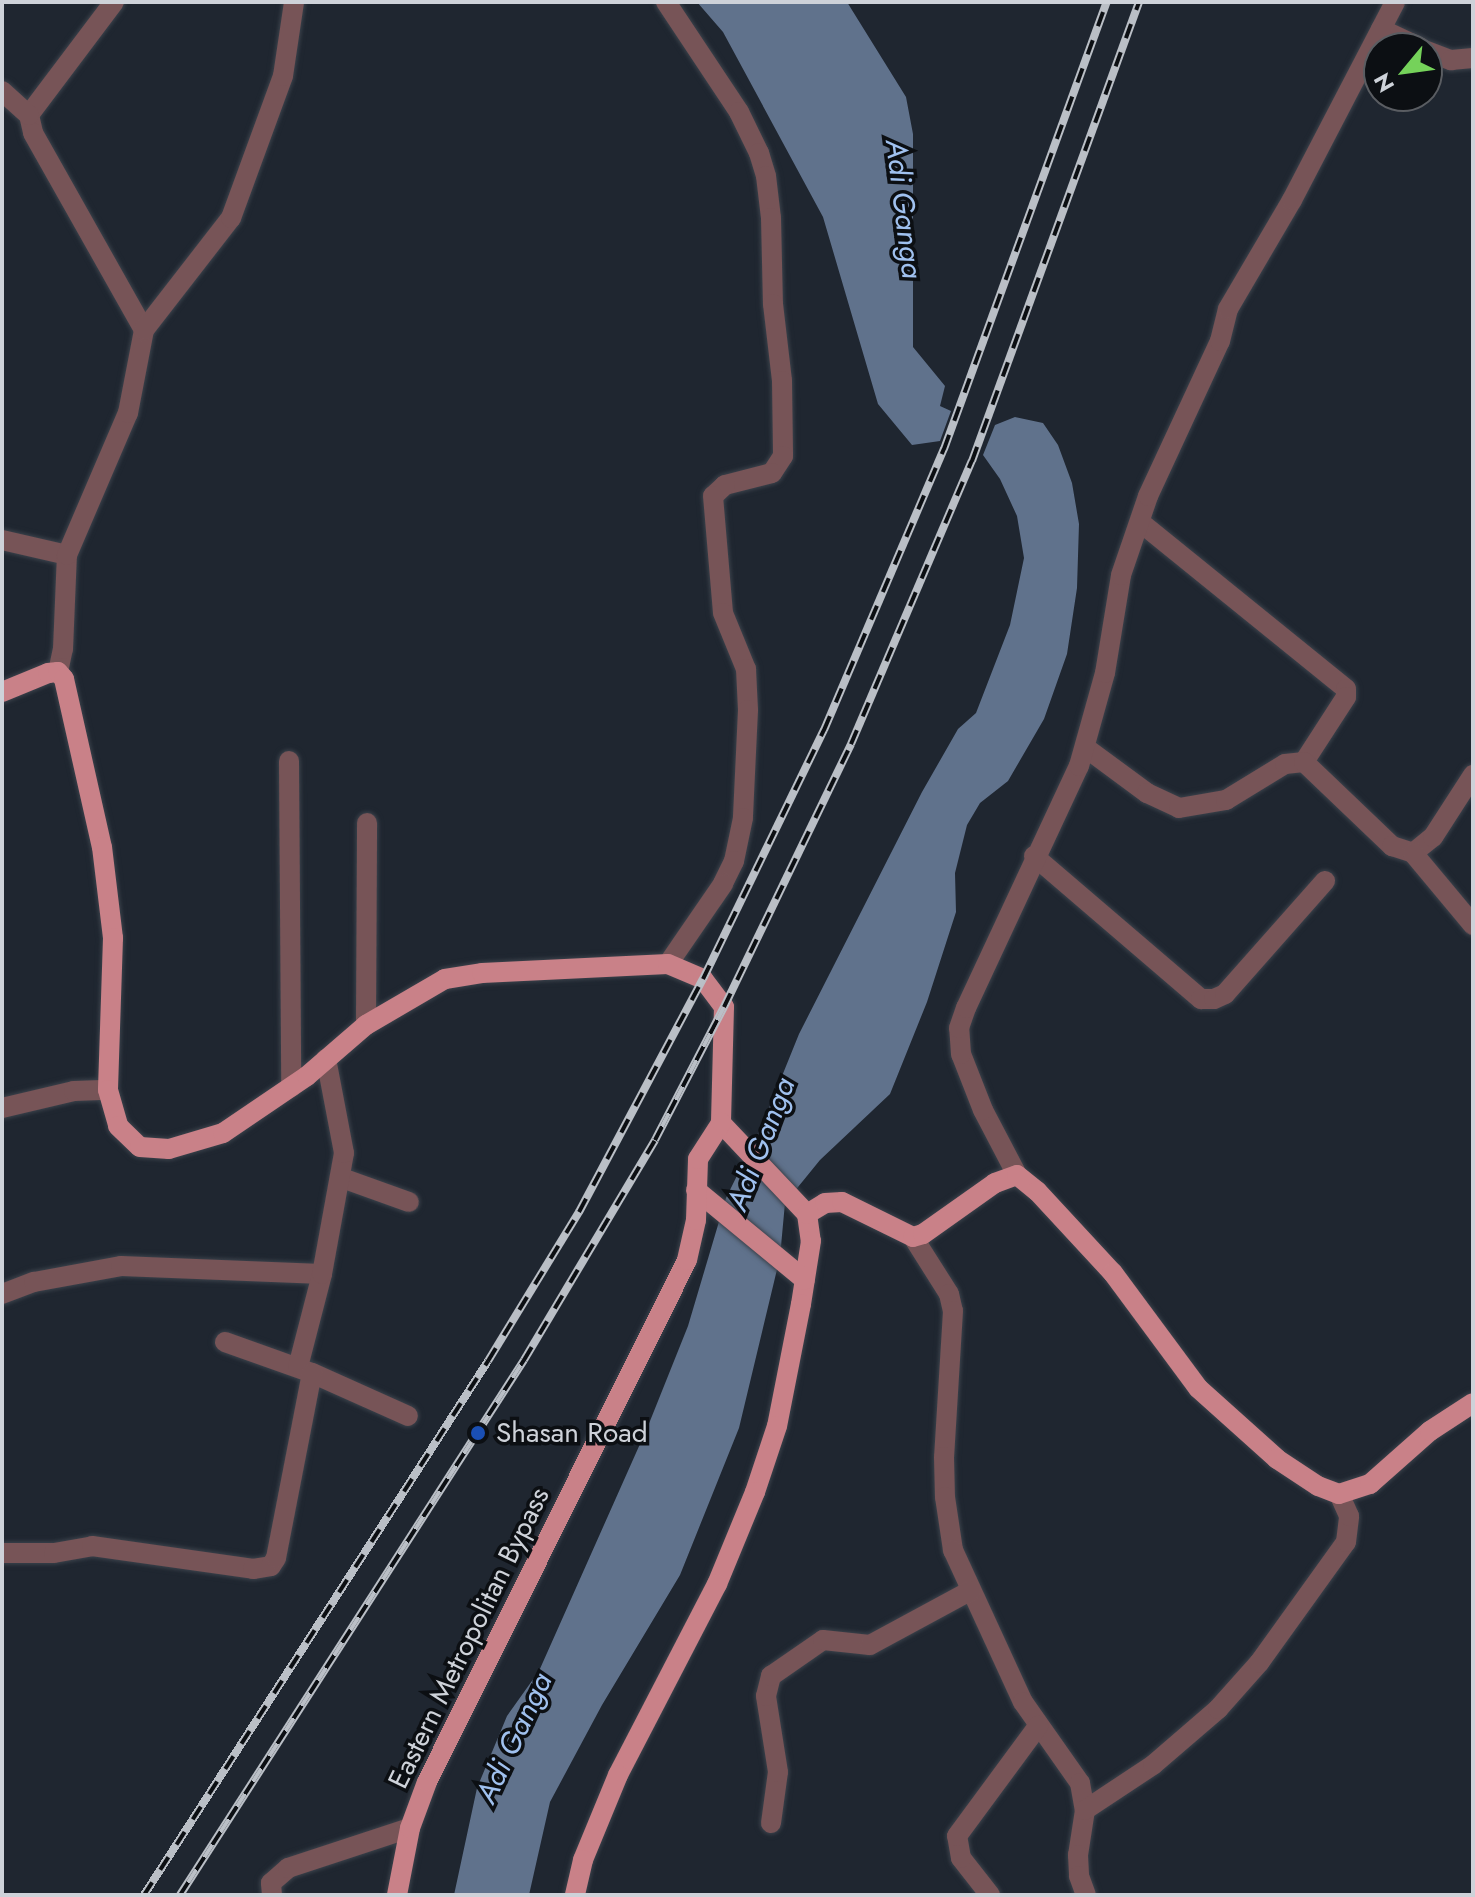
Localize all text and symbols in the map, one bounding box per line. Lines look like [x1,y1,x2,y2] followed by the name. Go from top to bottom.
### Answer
[1363,32,1443,112] north arrow
[1366,67,1402,98] text: N
[878,137,930,281] water label: Adi Ganga
[719,1072,803,1216] water label: Adi Ganga
[496,1416,648,1450] place label: Shasan Road
[467,1422,489,1444] marker: Shasan Road
[381,1482,557,1794] street label: Eastern Metropolitan Bypass
[468,1667,560,1809] water label: Adi Ganga

